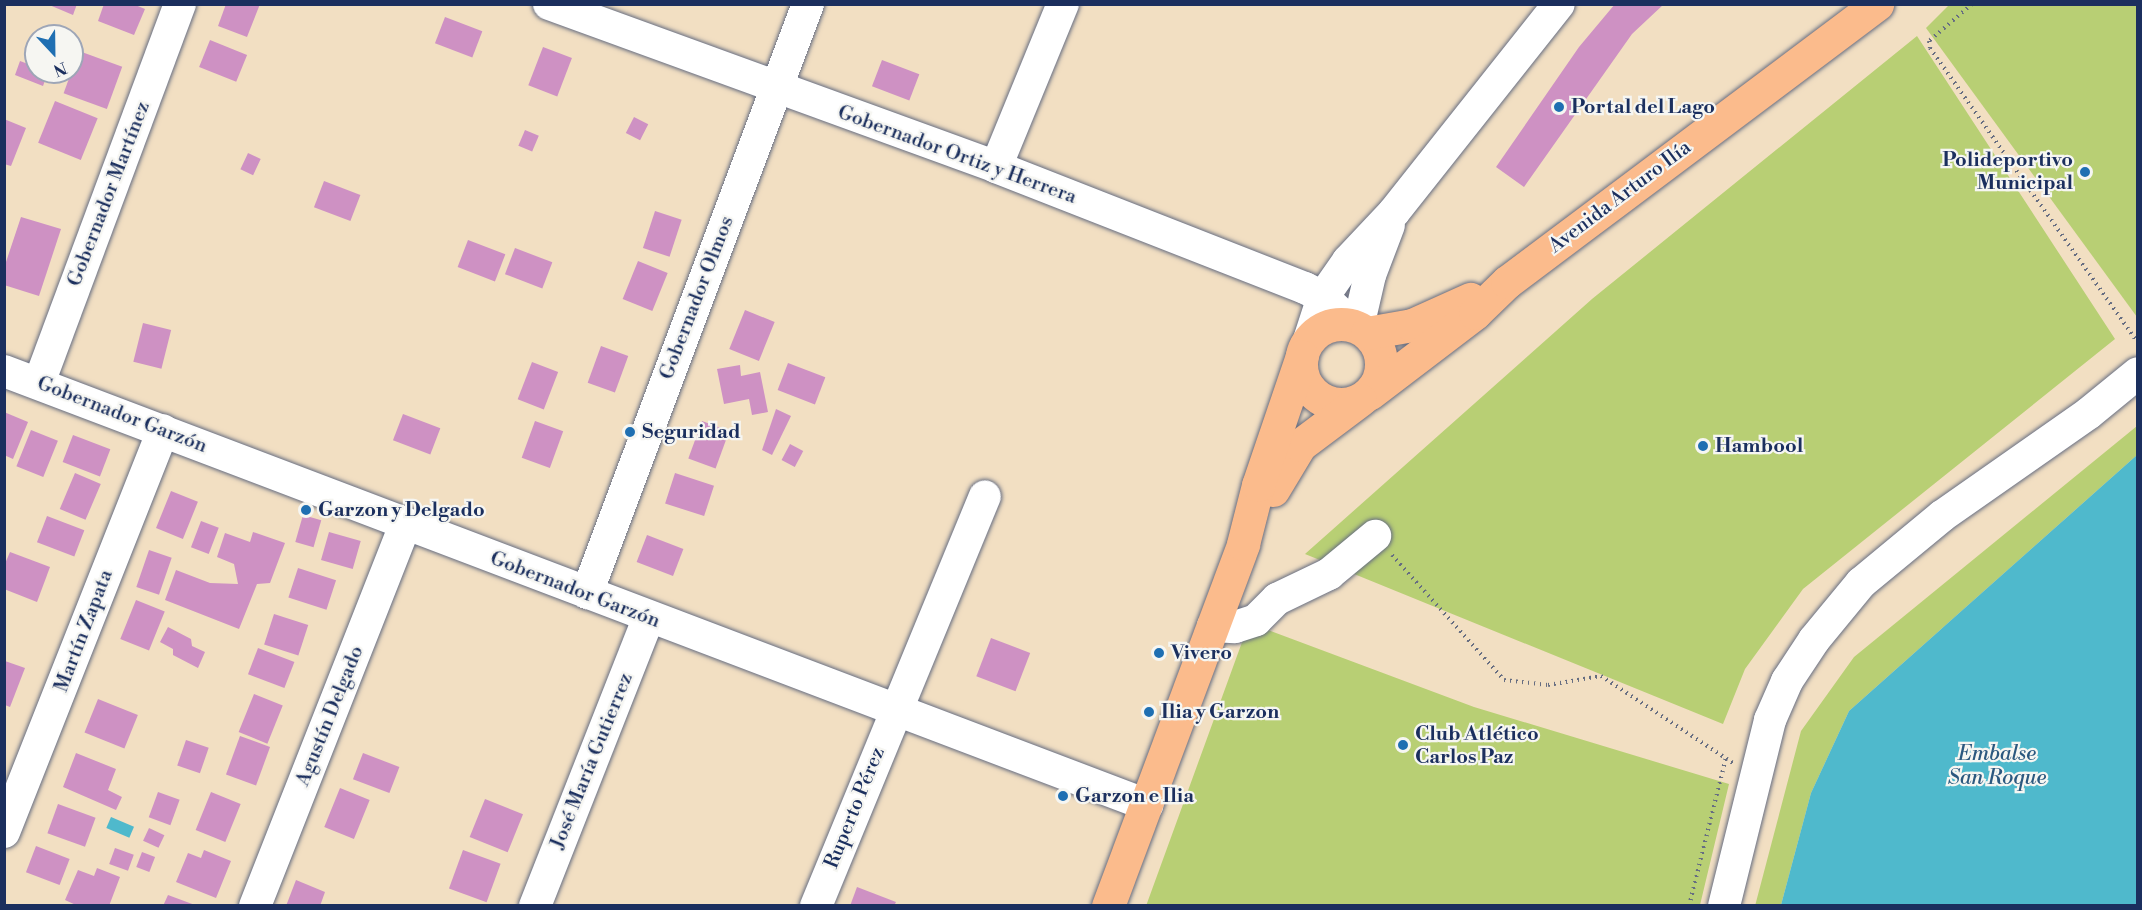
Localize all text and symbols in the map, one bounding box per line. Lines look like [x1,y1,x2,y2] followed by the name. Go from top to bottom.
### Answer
[24,24,84,84] north arrow
[50,57,70,80] text: N
[1571,95,1715,119] place label: Portal del Lago
[63,98,155,290] street label: Gobernador Martínez
[1552,100,1566,114] marker: Portal del Lago
[834,101,1080,209] street label: Gobernador Ortiz y Herrera
[1544,136,1696,258] street label: Avenida Arturo Ilía
[1942,148,2073,195] place label: Polideportivo Municipal
[2078,165,2092,179] marker: Polideportivo Municipal
[655,213,739,383] street label: Gobernador Olmos
[34,372,210,458] street label: Gobernador Garzón
[642,420,741,444] place label: Seguridad
[623,425,637,439] marker: Seguridad
[1715,434,1803,458] place label: Hambool
[1696,439,1710,453] marker: Hambool
[318,498,485,522] place label: Garzon y Delgado
[299,503,313,517] marker: Garzon y Delgado
[487,547,663,633] street label: Gobernador Garzón
[50,566,118,696] street label: Martín Zapata
[1171,641,1232,665] place label: Vivero
[291,642,369,790] street label: Agustín Delgado
[1152,646,1166,660] marker: Vivero
[546,670,638,852] street label: José María Gutierrez
[1161,700,1279,724] place label: Ilia y Garzon
[1142,705,1156,719] marker: Ilia y Garzon
[1415,722,1539,769] place label: Club Atlético Carlos Paz
[1396,738,1410,752] marker: Club Atlético Carlos Paz
[1948,741,2046,791] water label: Embalse San Roque
[820,744,890,872] street label: Ruperto Pérez
[1075,784,1194,808] place label: Garzon e Ilia
[1056,789,1070,803] marker: Garzon e Ilia

